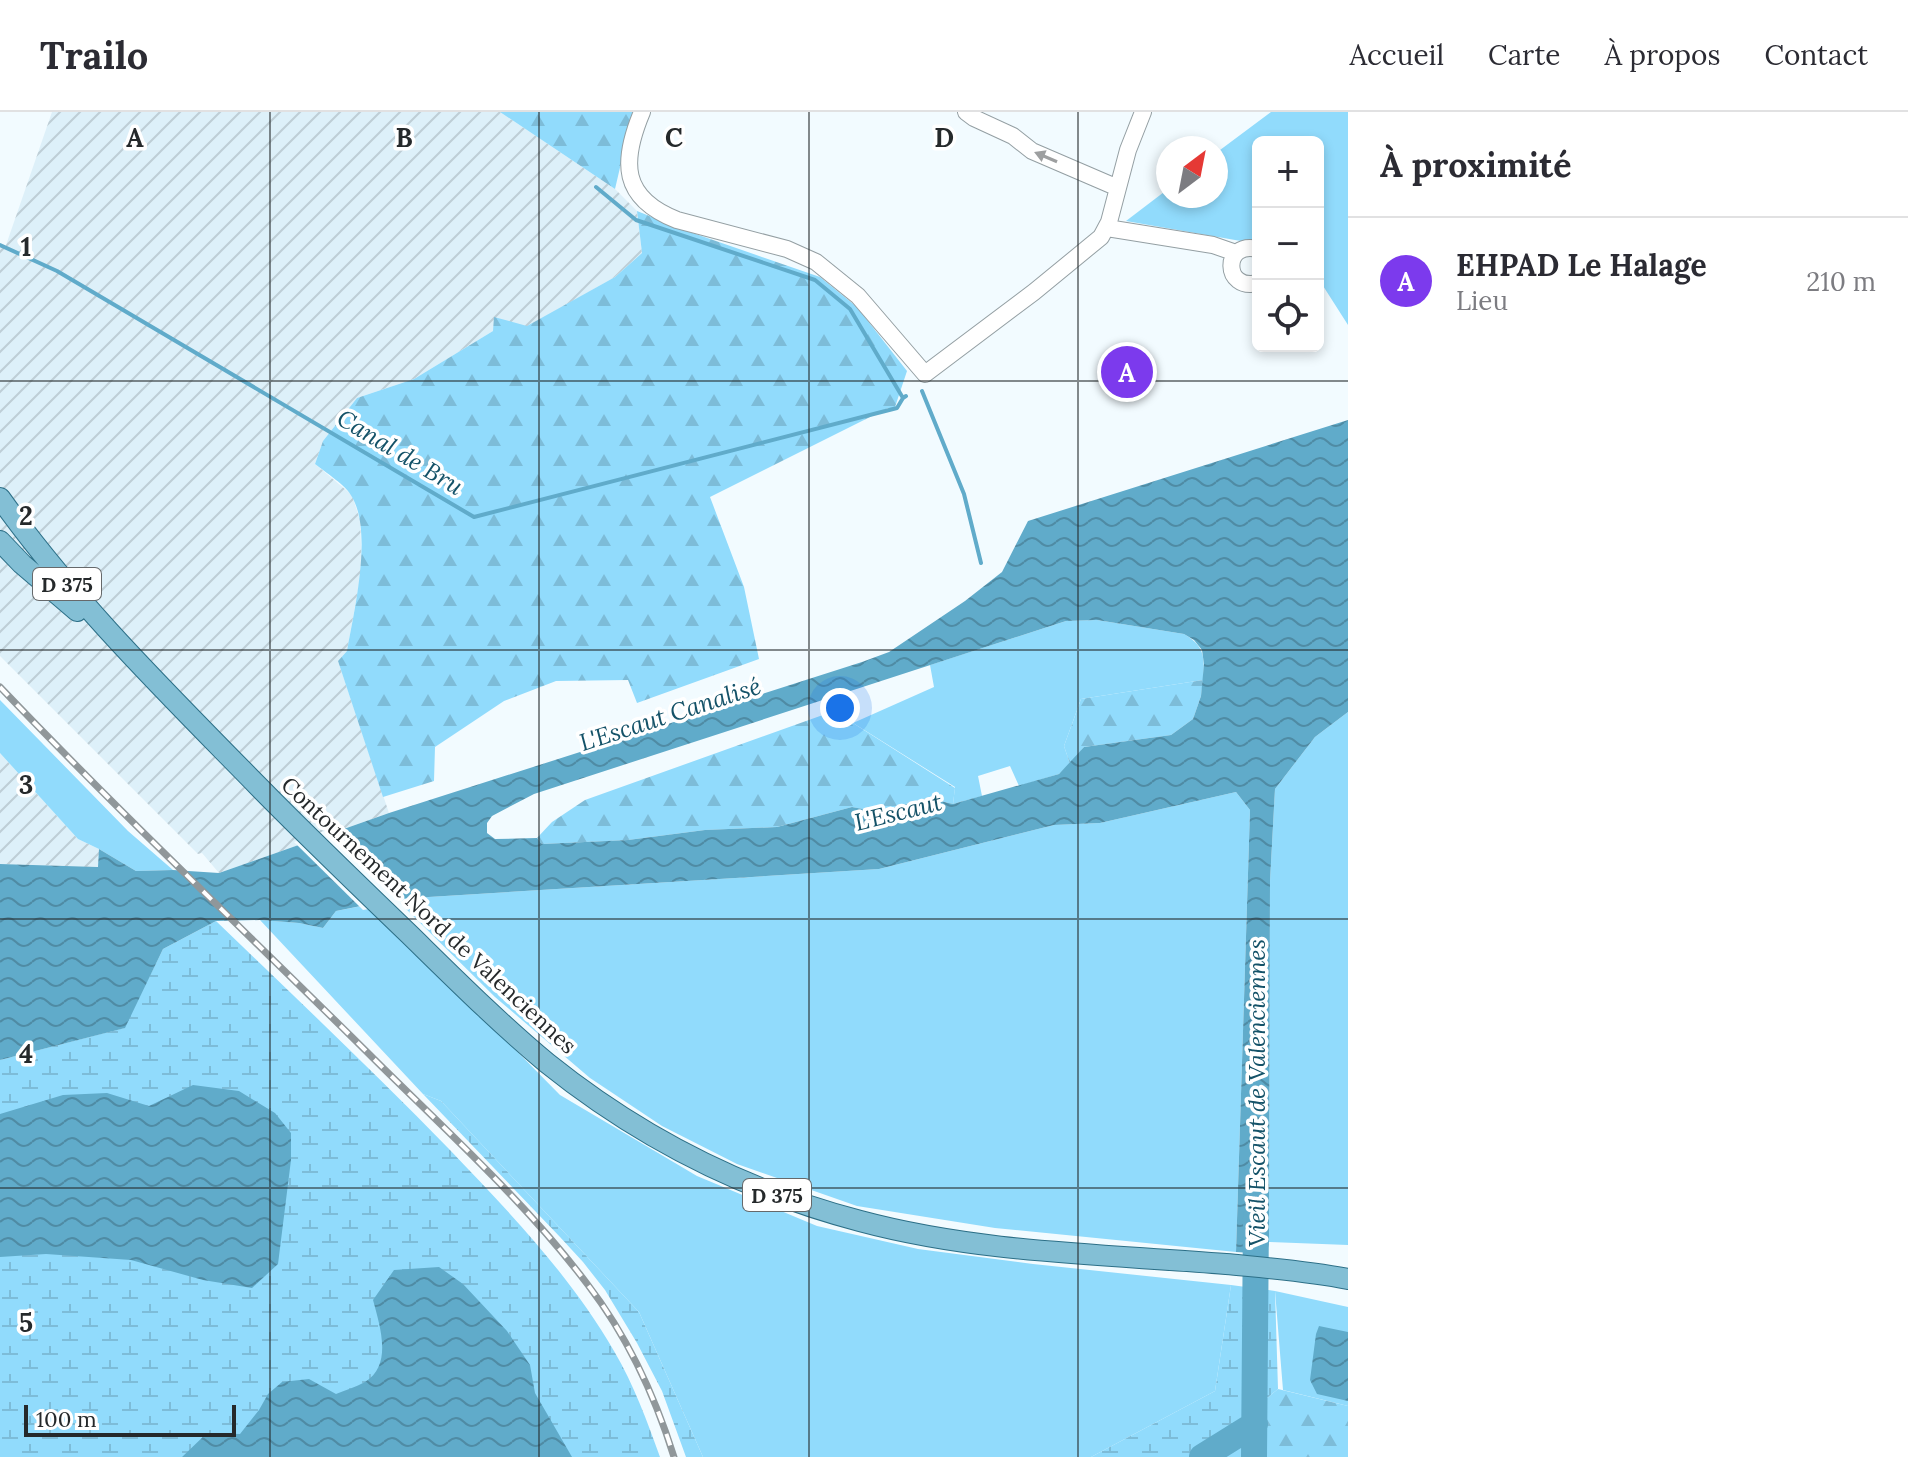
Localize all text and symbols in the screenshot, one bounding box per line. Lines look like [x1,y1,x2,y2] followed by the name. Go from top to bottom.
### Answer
[40,31,148,79] text: Trailo
[1350,37,1444,73] text: Accueil
[1488,37,1560,73] text: Carte
[1604,37,1720,73] text: À propos
[1764,37,1868,73] text: Contact
[126,121,144,154] text: A
[395,121,413,154] text: B
[665,121,683,154] text: C
[934,121,954,154] text: D
[1156,136,1228,208] north arrow
[1252,136,1324,352] map controls
[1252,136,1324,208] button: +
[1380,143,1571,186] text: À proximité
[1034,151,1058,164] one-way arrow
[1252,208,1324,280] button: −
[21,230,31,263] text: 1
[1456,246,1707,284] text: EHPAD Le Halage
[1397,265,1415,298] text: A
[1806,265,1876,298] text: 210 m
[1252,280,1324,352] button: locate
[1456,284,1508,317] text: Lieu
[1101,342,1153,402] pin: A
[331,402,469,502] water label: Canal de Bru
[19,499,33,532] text: 2
[33,568,101,600] road number: D 375
[575,670,765,758] water label: L'Escaut Canalisé
[820,688,860,728] your location
[19,768,33,801] text: 3
[276,771,582,1059] street label: Contournement Nord de Valenciennes
[851,786,945,838] water label: L'Escaut
[1241,939,1272,1247] water label: Vieil Escaut de Valenciennes
[19,1037,33,1070] text: 4
[743,1179,811,1211] road number: D 375
[19,1306,33,1339] text: 5
[24,1401,236,1437] scale bar
[36,1405,97,1433] text: 100 m

